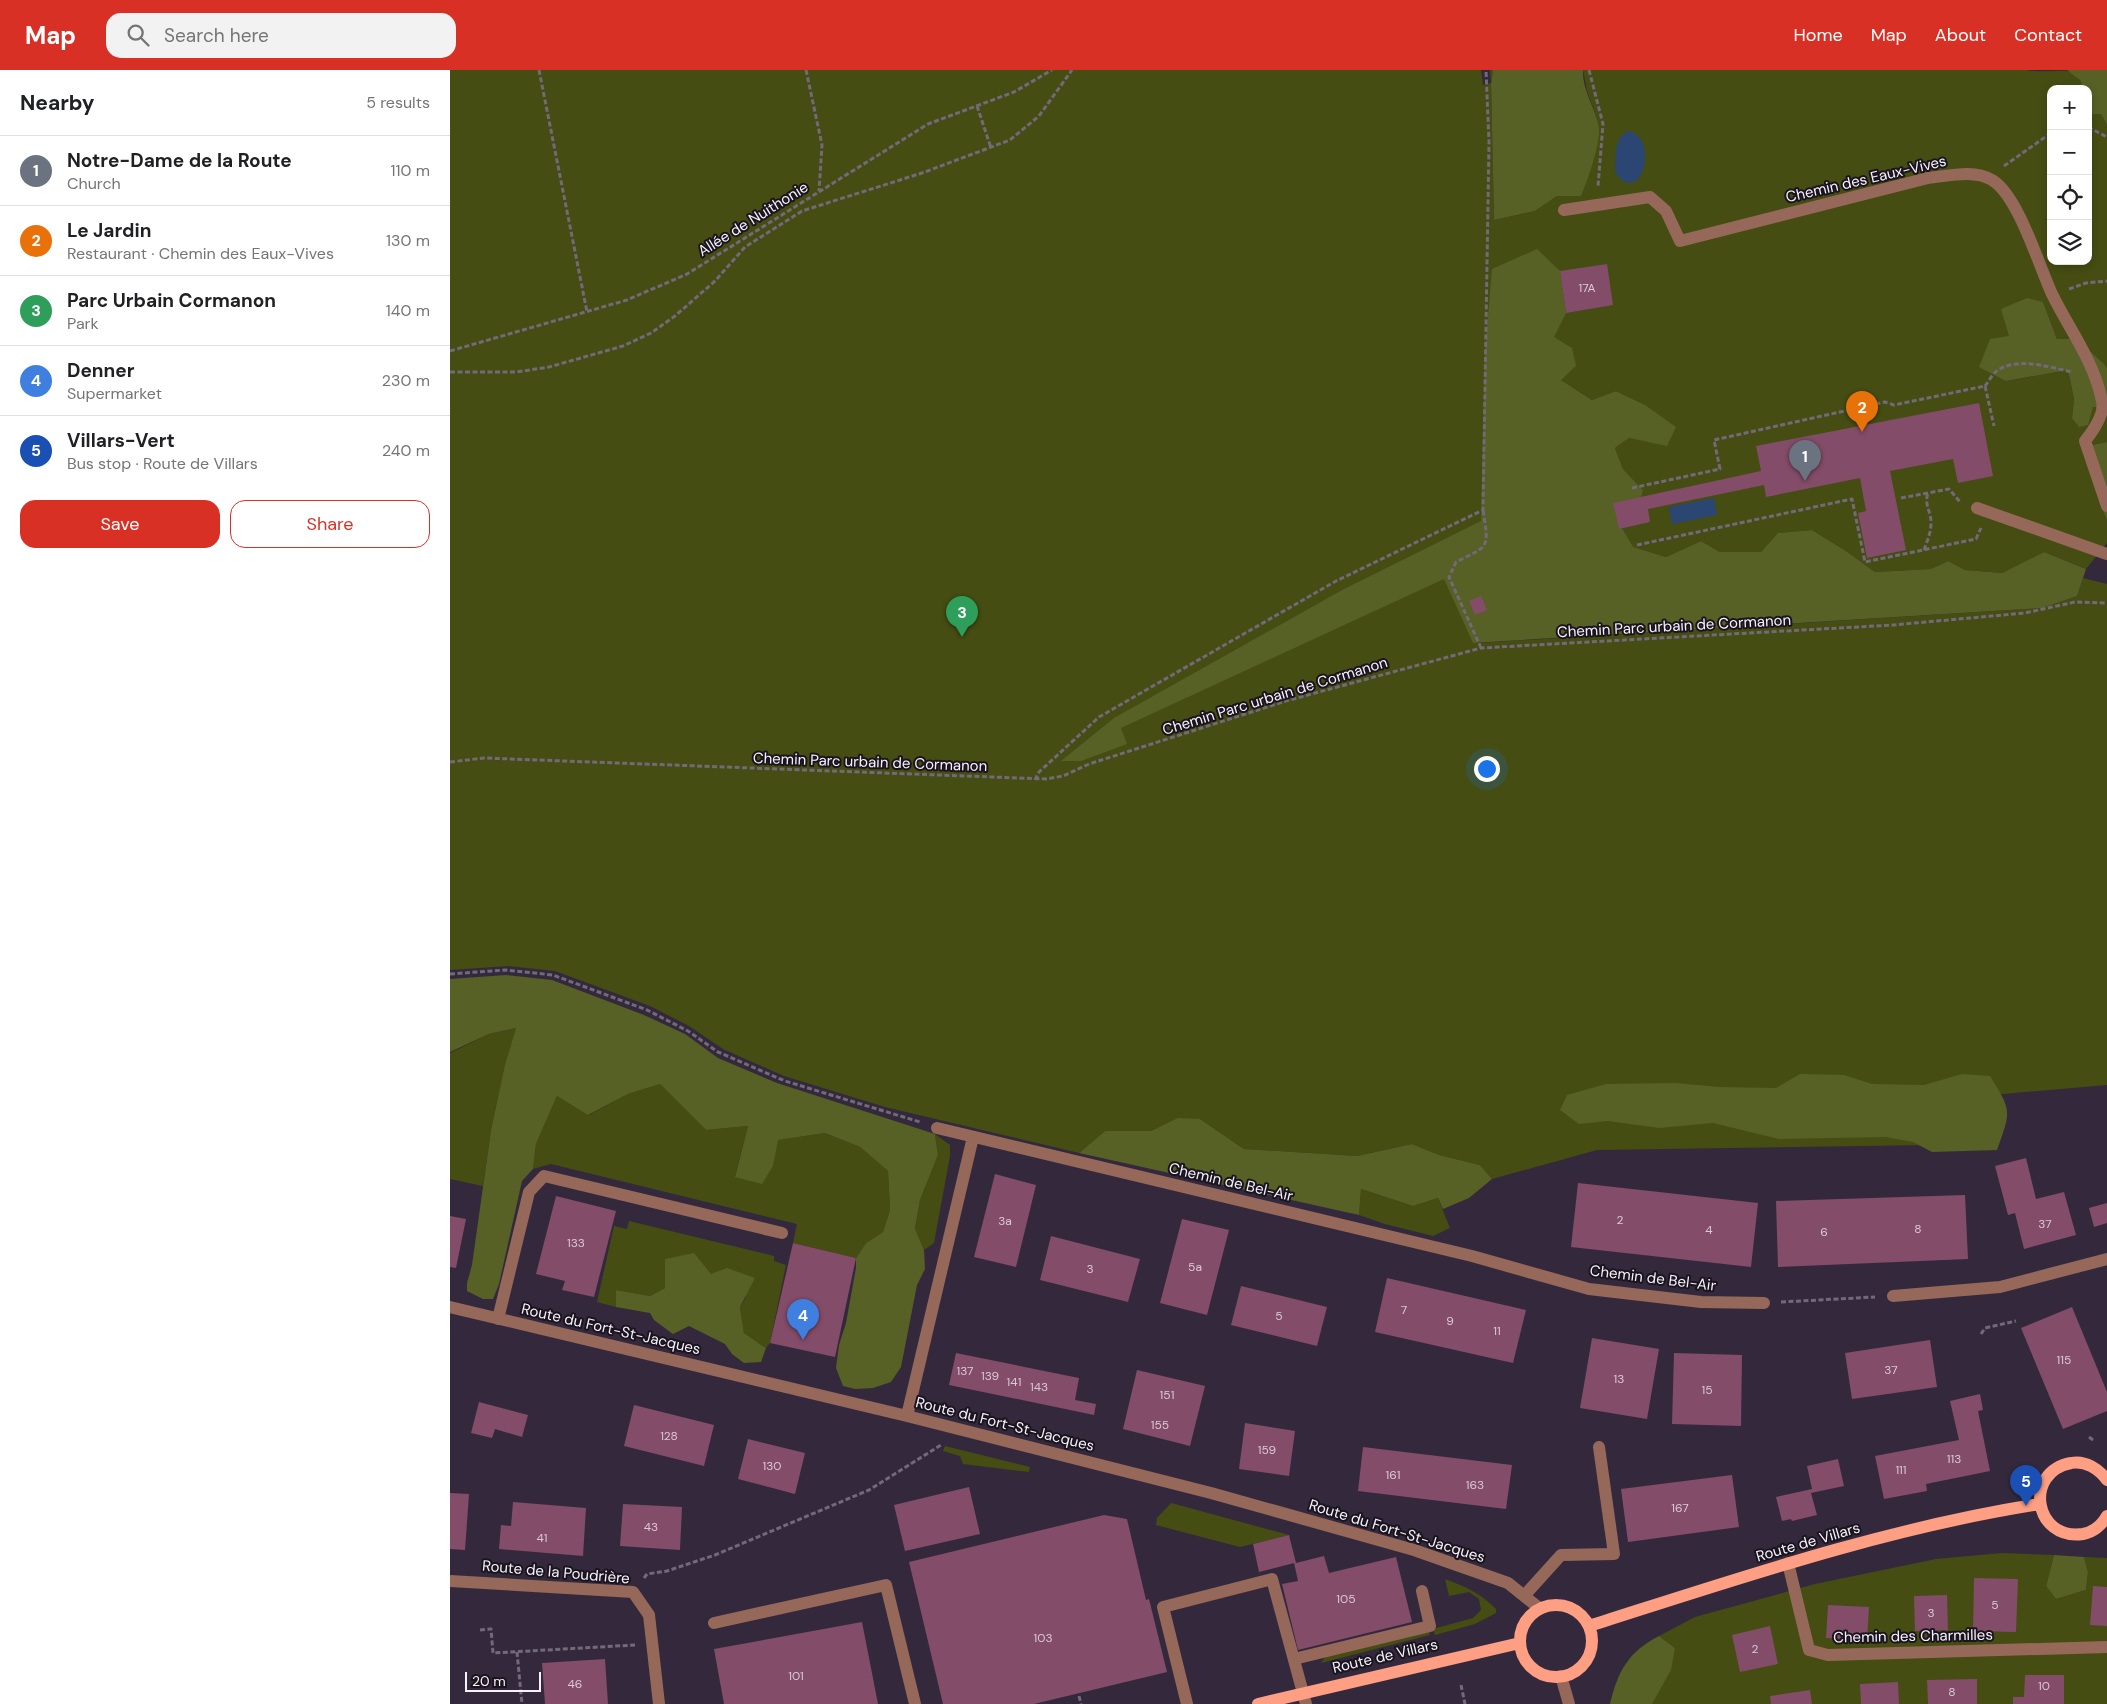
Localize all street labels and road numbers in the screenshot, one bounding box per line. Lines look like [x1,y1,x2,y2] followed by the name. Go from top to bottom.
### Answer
[1784,151,1948,207] street label: Chemin des Eaux-Vives
[694,177,812,261] street label: Allée de Nuithonie
[1556,610,1792,642] street label: Chemin Parc urbain de Cormanon
[1160,652,1390,740] street label: Chemin Parc urbain de Cormanon
[752,748,988,776] street label: Chemin Parc urbain de Cormanon
[1167,1158,1296,1206] street label: Chemin de Bel-Air
[1589,1260,1718,1296] street label: Chemin de Bel-Air
[519,1299,703,1359] street label: Route du Fort-St-Jacques
[914,1392,1096,1456] street label: Route du Fort-St-Jacques
[1306,1495,1488,1567] street label: Route du Fort-St-Jacques
[1754,1518,1862,1566] street label: Route de Villars
[481,1556,631,1588] street label: Route de la Poudrière
[1833,1625,1993,1647] street label: Chemin des Charmilles
[1330,1634,1440,1678] street label: Route de Villars

